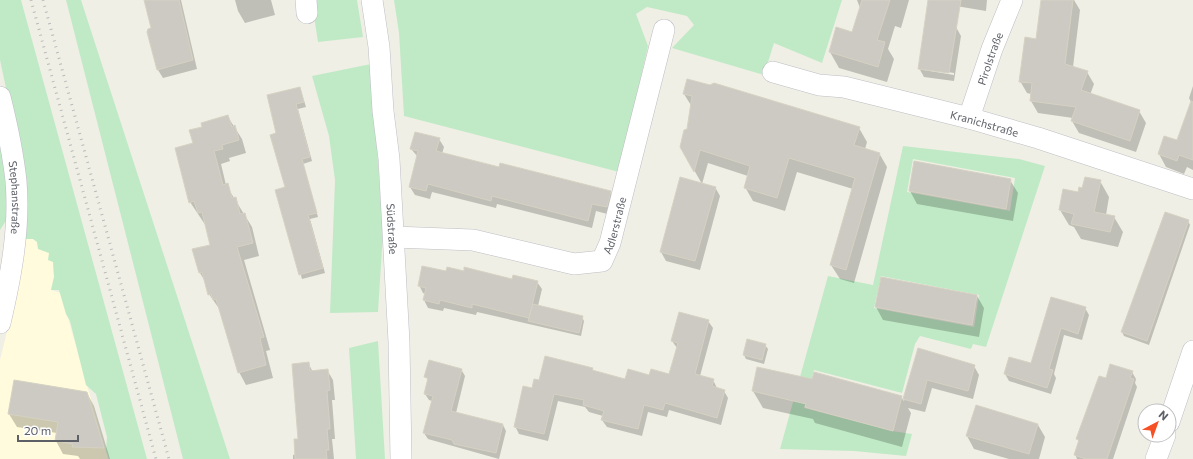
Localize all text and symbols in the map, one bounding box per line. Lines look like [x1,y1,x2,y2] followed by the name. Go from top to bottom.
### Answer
[974,30,1005,87] street label: Pirolstraße
[949,107,1020,139] street label: Kranichstraße
[7,160,23,235] street label: Stephanstraße
[600,195,628,256] street label: Adlerstraße
[385,203,401,255] street label: Südstraße
[1137,403,1177,443] north arrow
[1157,407,1171,423] text: N
[18,417,78,443] scale bar
[24,423,51,437] text: 20 m

